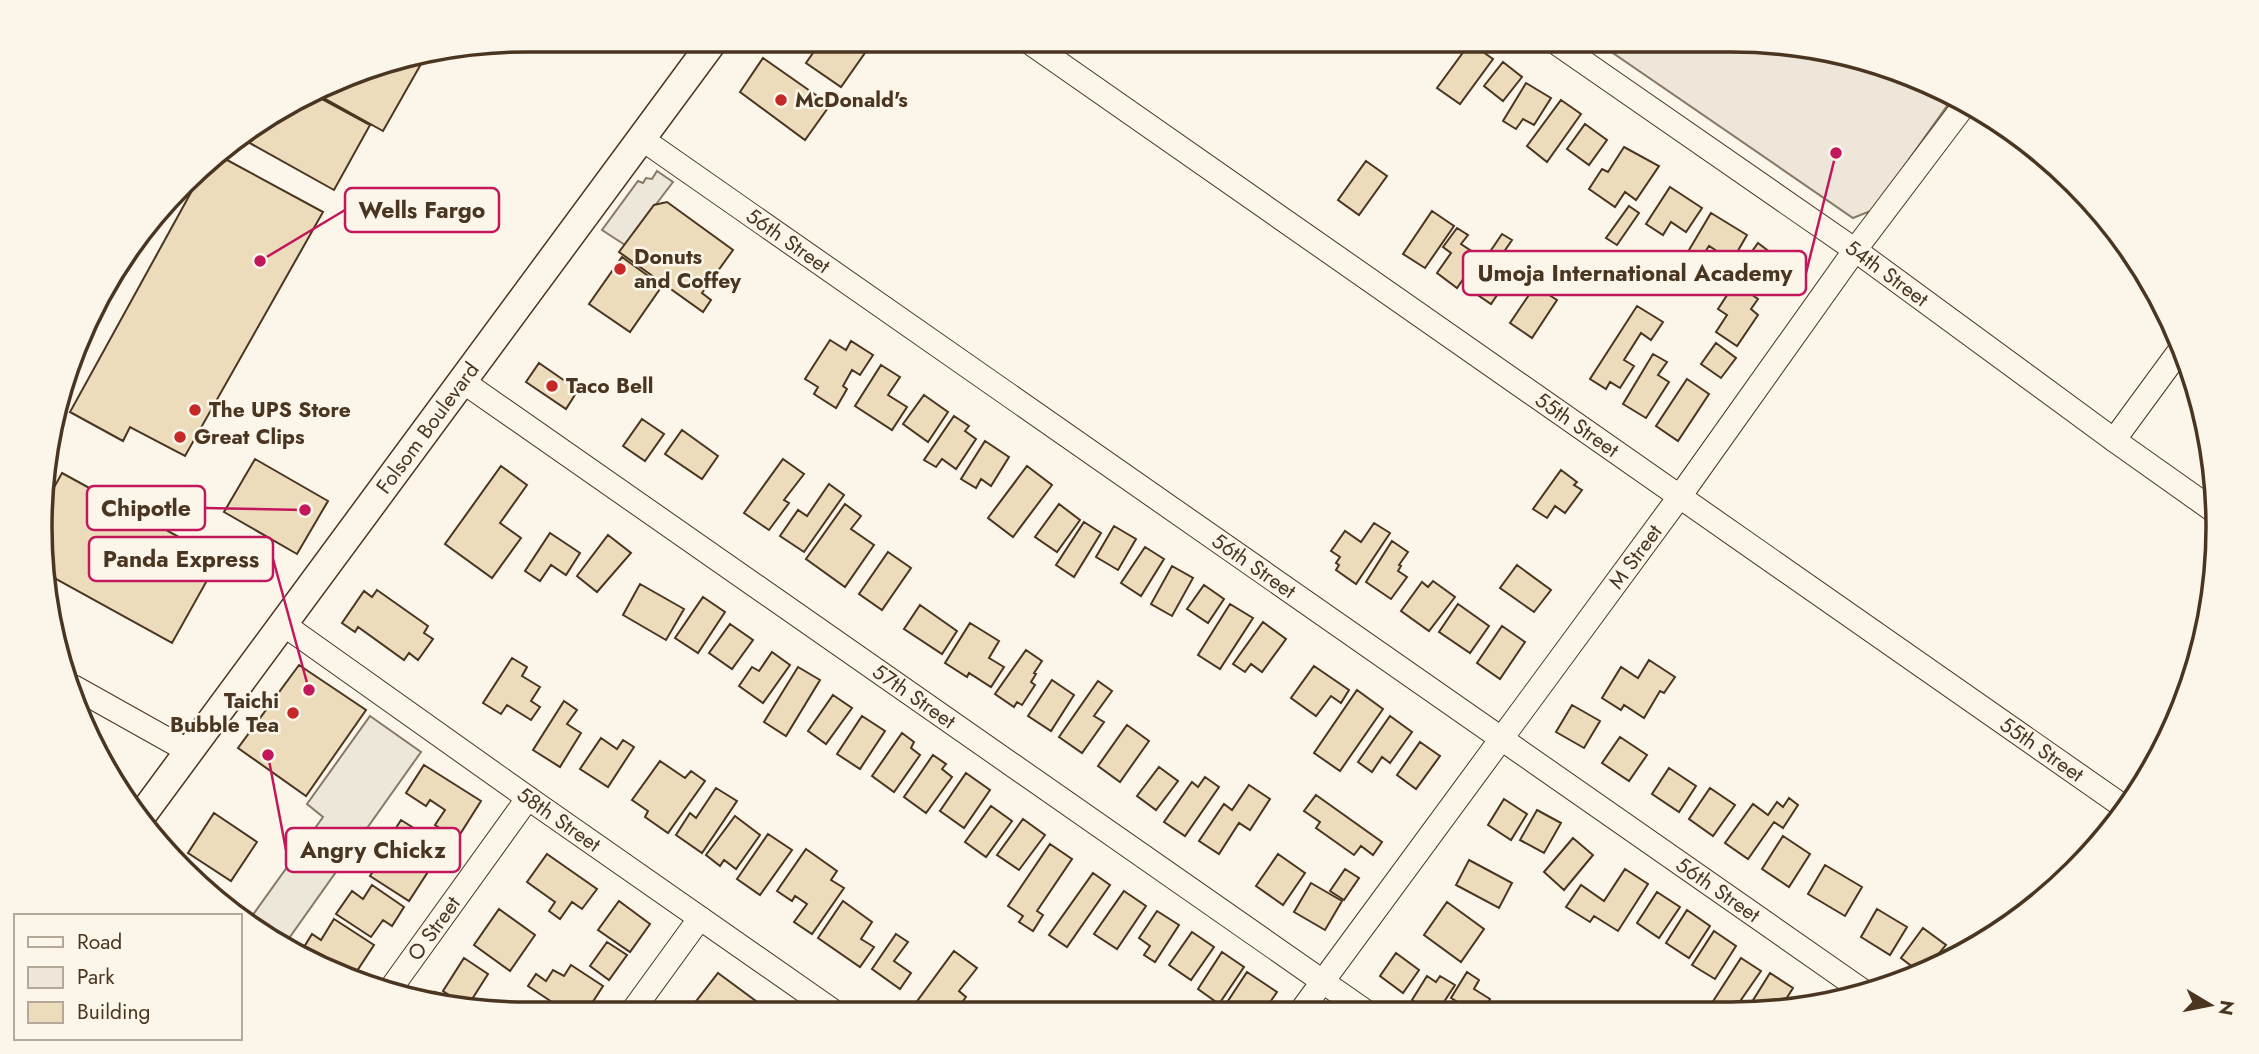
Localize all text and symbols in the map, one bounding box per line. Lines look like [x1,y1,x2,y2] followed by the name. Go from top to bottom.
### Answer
[795,85,908,115] place label: McDonald's
[773,92,789,108] marker: McDonald's
[345,188,499,232] callout: Wells Fargo
[359,193,485,227] text: Wells Fargo
[740,201,836,281] street label: 56th Street
[1839,233,1935,314] street label: 54th Street
[634,242,742,296] place label: Donuts and Coffey
[1463,251,1806,295] callout: Umoja International Academy
[1478,256,1794,290] text: Umoja International Academy
[612,261,628,277] marker: Donuts and Coffey
[369,356,486,500] street label: Folsom Boulevard
[566,371,653,401] place label: Taco Bell
[544,378,560,394] marker: Taco Bell
[1529,385,1625,465] street label: 55th Street
[209,395,351,425] place label: The UPS Store
[187,402,203,418] marker: The UPS Store
[194,422,305,452] place label: Great Clips
[172,429,188,445] marker: Great Clips
[87,486,205,530] callout: Chipotle
[101,491,191,525] text: Chipotle
[1601,518,1669,595] street label: M Street
[1206,526,1302,606] street label: 56th Street
[89,537,273,581] callout: Panda Express
[103,542,259,576] text: Panda Express
[866,657,962,736] street label: 57th Street
[170,686,279,740] place label: Taichi Bubble Tea
[285,705,301,721] marker: Taichi Bubble Tea
[1994,710,2090,789] street label: 55th Street
[511,780,607,859] street label: 58th Street
[286,828,460,872] callout: Angry Chickz
[299,833,446,867] text: Angry Chickz
[1670,850,1766,930] street label: 56th Street
[400,890,468,967] street label: O Street
[14,914,242,1040] legend
[77,927,122,957] text: Road
[77,962,115,992] text: Park
[2175,970,2245,1040] north arrow
[77,997,150,1027] text: Building
[2212,998,2241,1018] text: N

